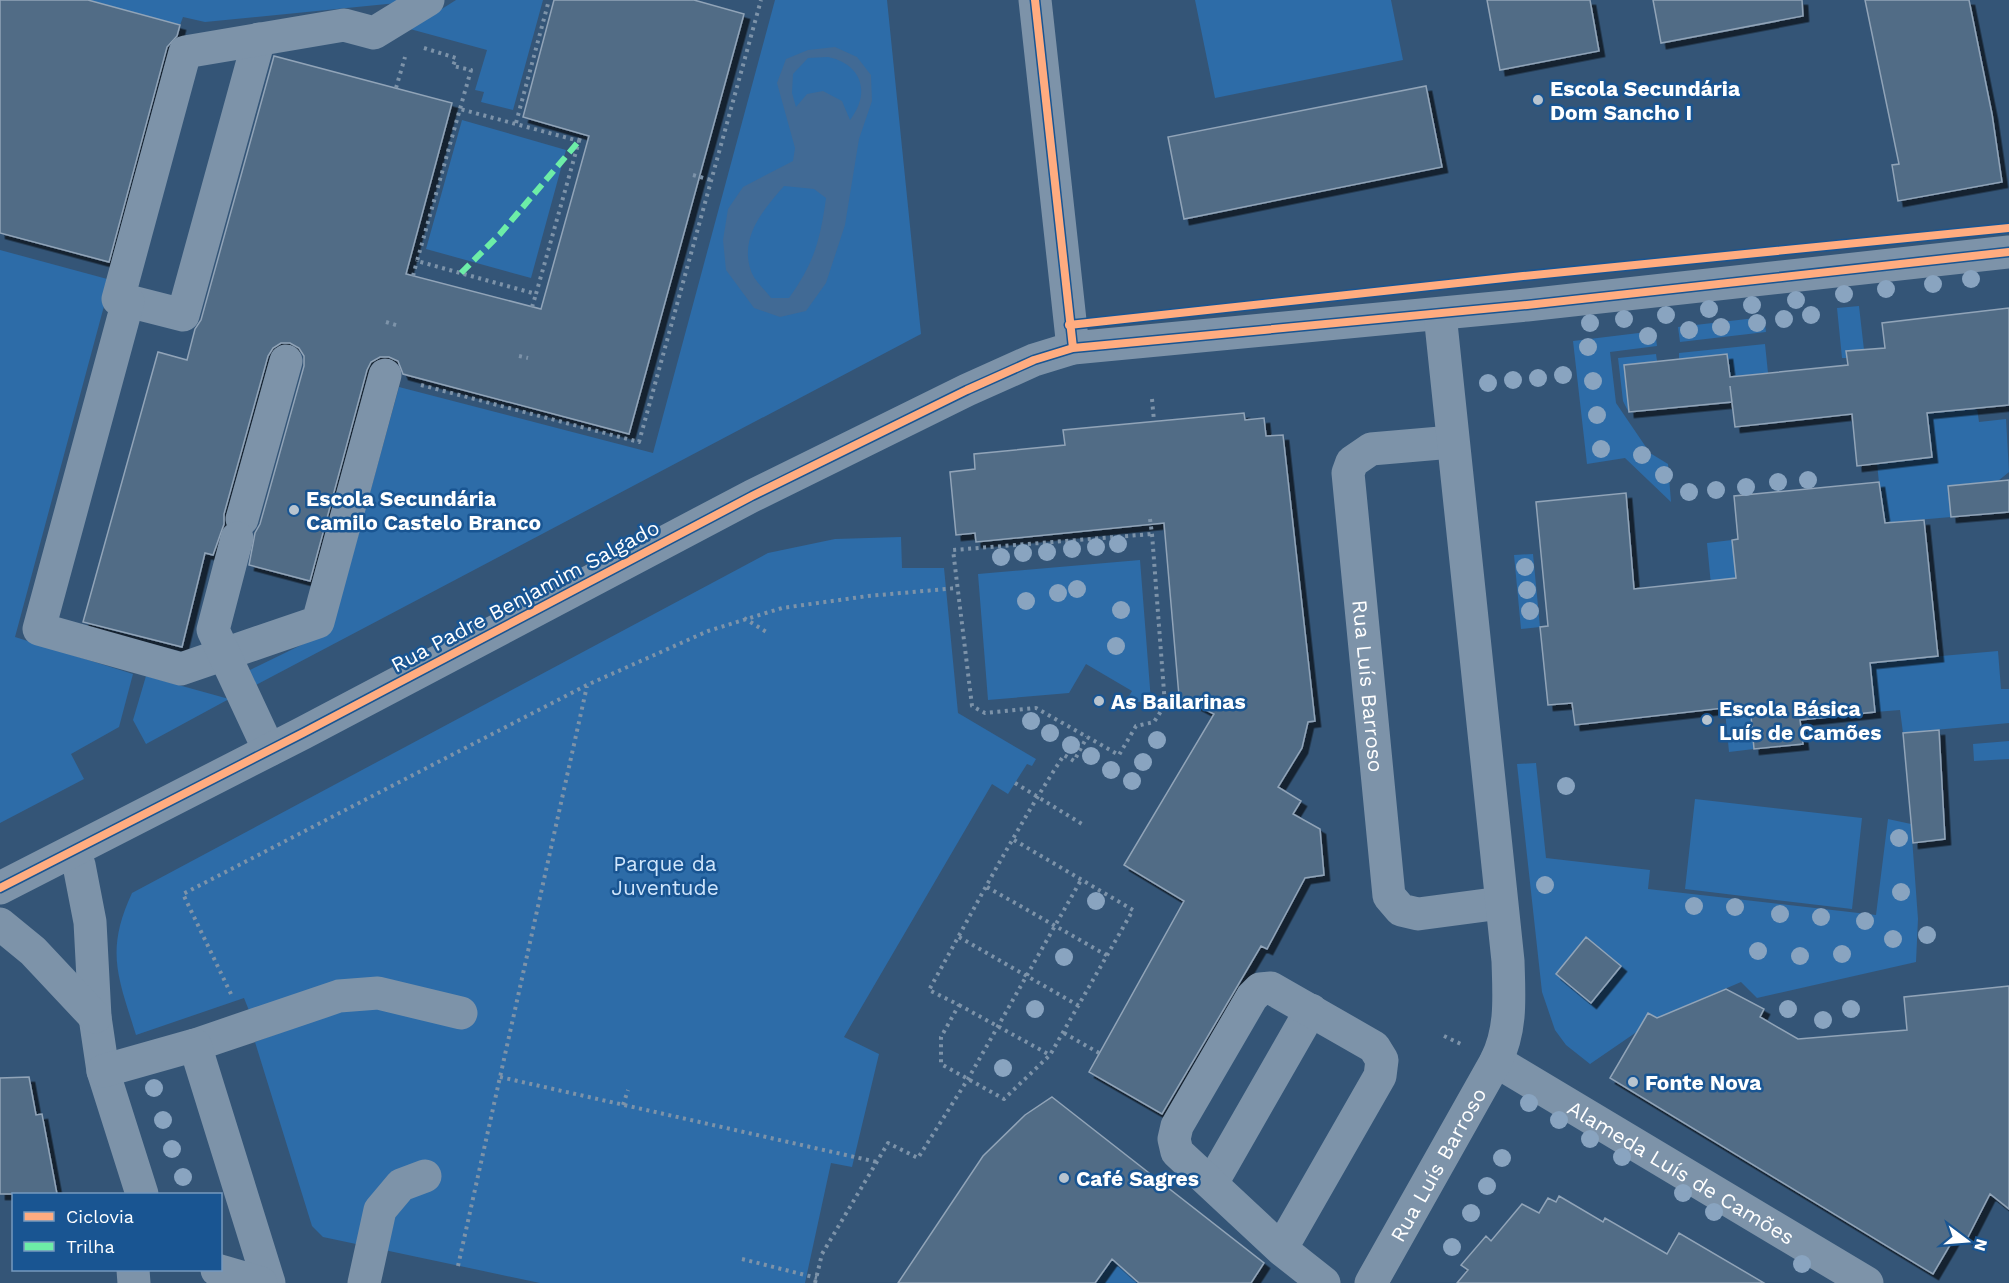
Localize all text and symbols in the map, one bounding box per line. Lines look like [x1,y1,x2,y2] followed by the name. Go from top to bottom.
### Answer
[1550,76,1741,125] place label: Escola Secundária Dom Sancho I
[1531,93,1545,107] marker: Escola Secundária Dom Sancho I
[306,486,541,535] place label: Escola Secundária Camilo Castelo Branco
[287,503,301,517] marker: Escola Secundária Camilo Castelo Branco
[387,515,663,677] street label: Rua Padre Benjamim Salgado
[1348,599,1389,773] street label: Rua Luís Barroso
[1111,689,1246,714] place label: As Bailarinas
[1092,694,1106,708] marker: As Bailarinas
[1719,696,1881,745] place label: Escola Básica Luís de Camões
[1700,713,1714,727] marker: Escola Básica Luís de Camões
[611,851,719,900] park label: Parque da Juventude
[1645,1070,1762,1095] place label: Fonte Nova
[1626,1075,1640,1089] marker: Fonte Nova
[1384,1083,1491,1246] street label: Rua Luís Barroso
[1563,1094,1799,1249] street label: Alameda Luís de Camões
[1076,1166,1199,1191] place label: Café Sagres
[1057,1171,1071,1185] marker: Café Sagres
[12,1193,222,1271] legend
[66,1206,134,1227] text: Ciclovia
[1937,1211,1997,1271] north arrow
[66,1236,115,1257] text: Trilha
[1970,1237,1992,1253] text: N

